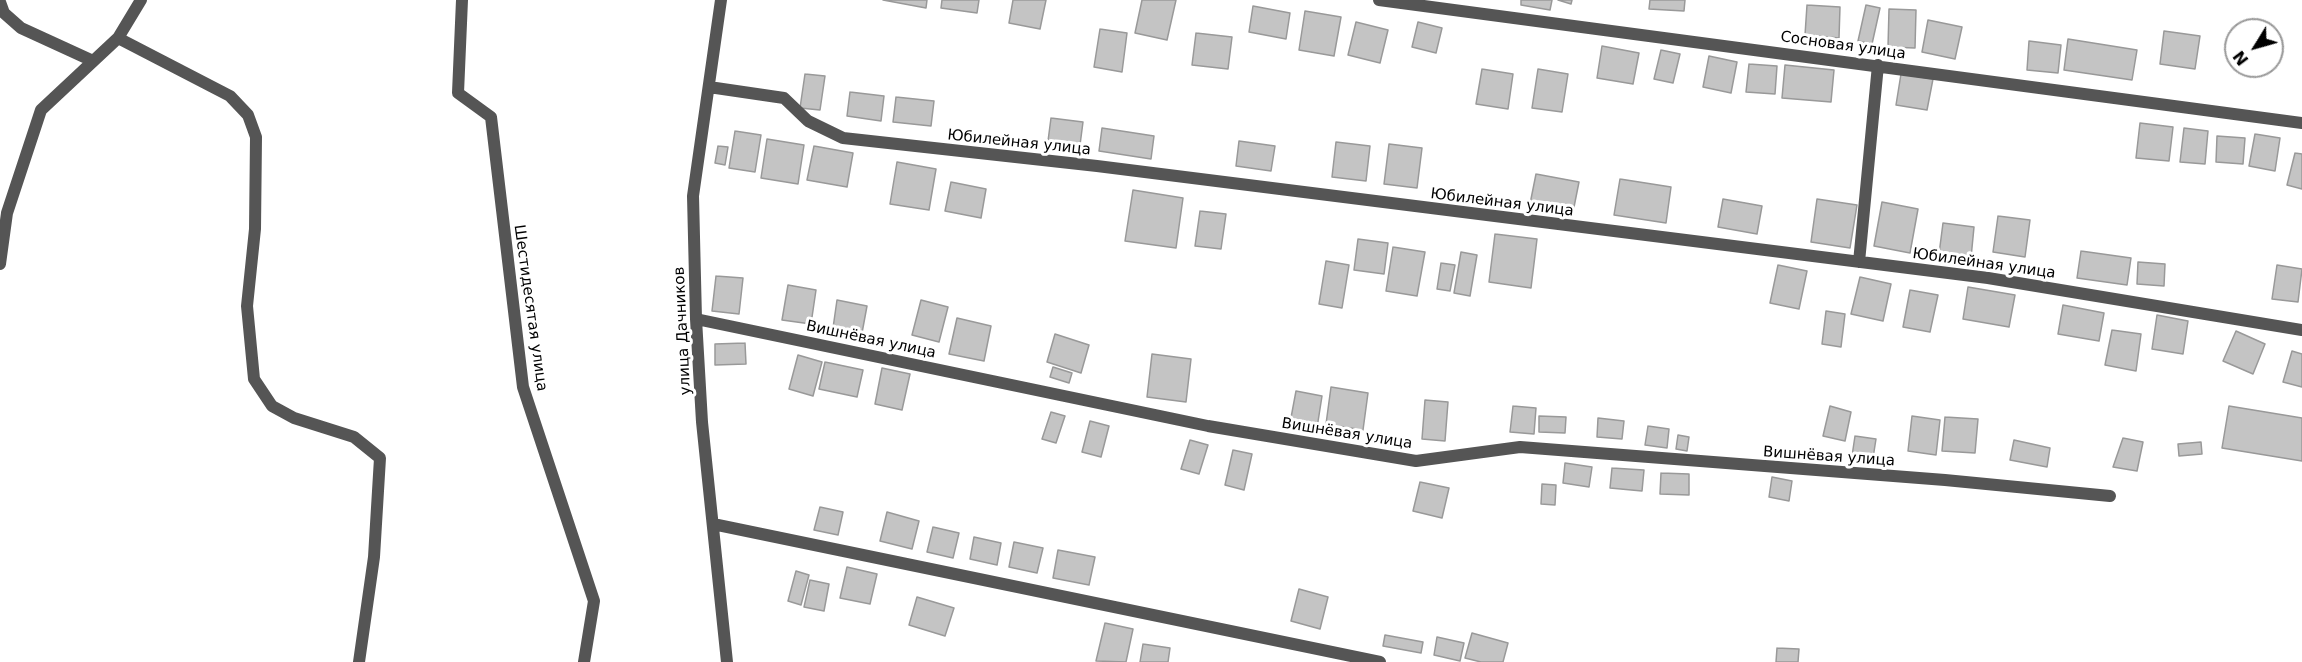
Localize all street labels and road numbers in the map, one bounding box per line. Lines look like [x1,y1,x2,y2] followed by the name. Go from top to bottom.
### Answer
[1779,28,1907,64] street label: Сосновая улица
[946,127,1092,159] street label: Юбилейная улица
[1429,185,1575,221] street label: Юбилейная улица
[509,223,551,393] street label: Шестидесятая улица
[1911,245,2057,283] street label: Юбилейная улица
[671,266,695,396] street label: улица Дачников
[804,317,938,363] street label: Вишнёвая улица
[1280,415,1414,453] street label: Вишнёвая улица
[1762,443,1896,471] street label: Вишнёвая улица

